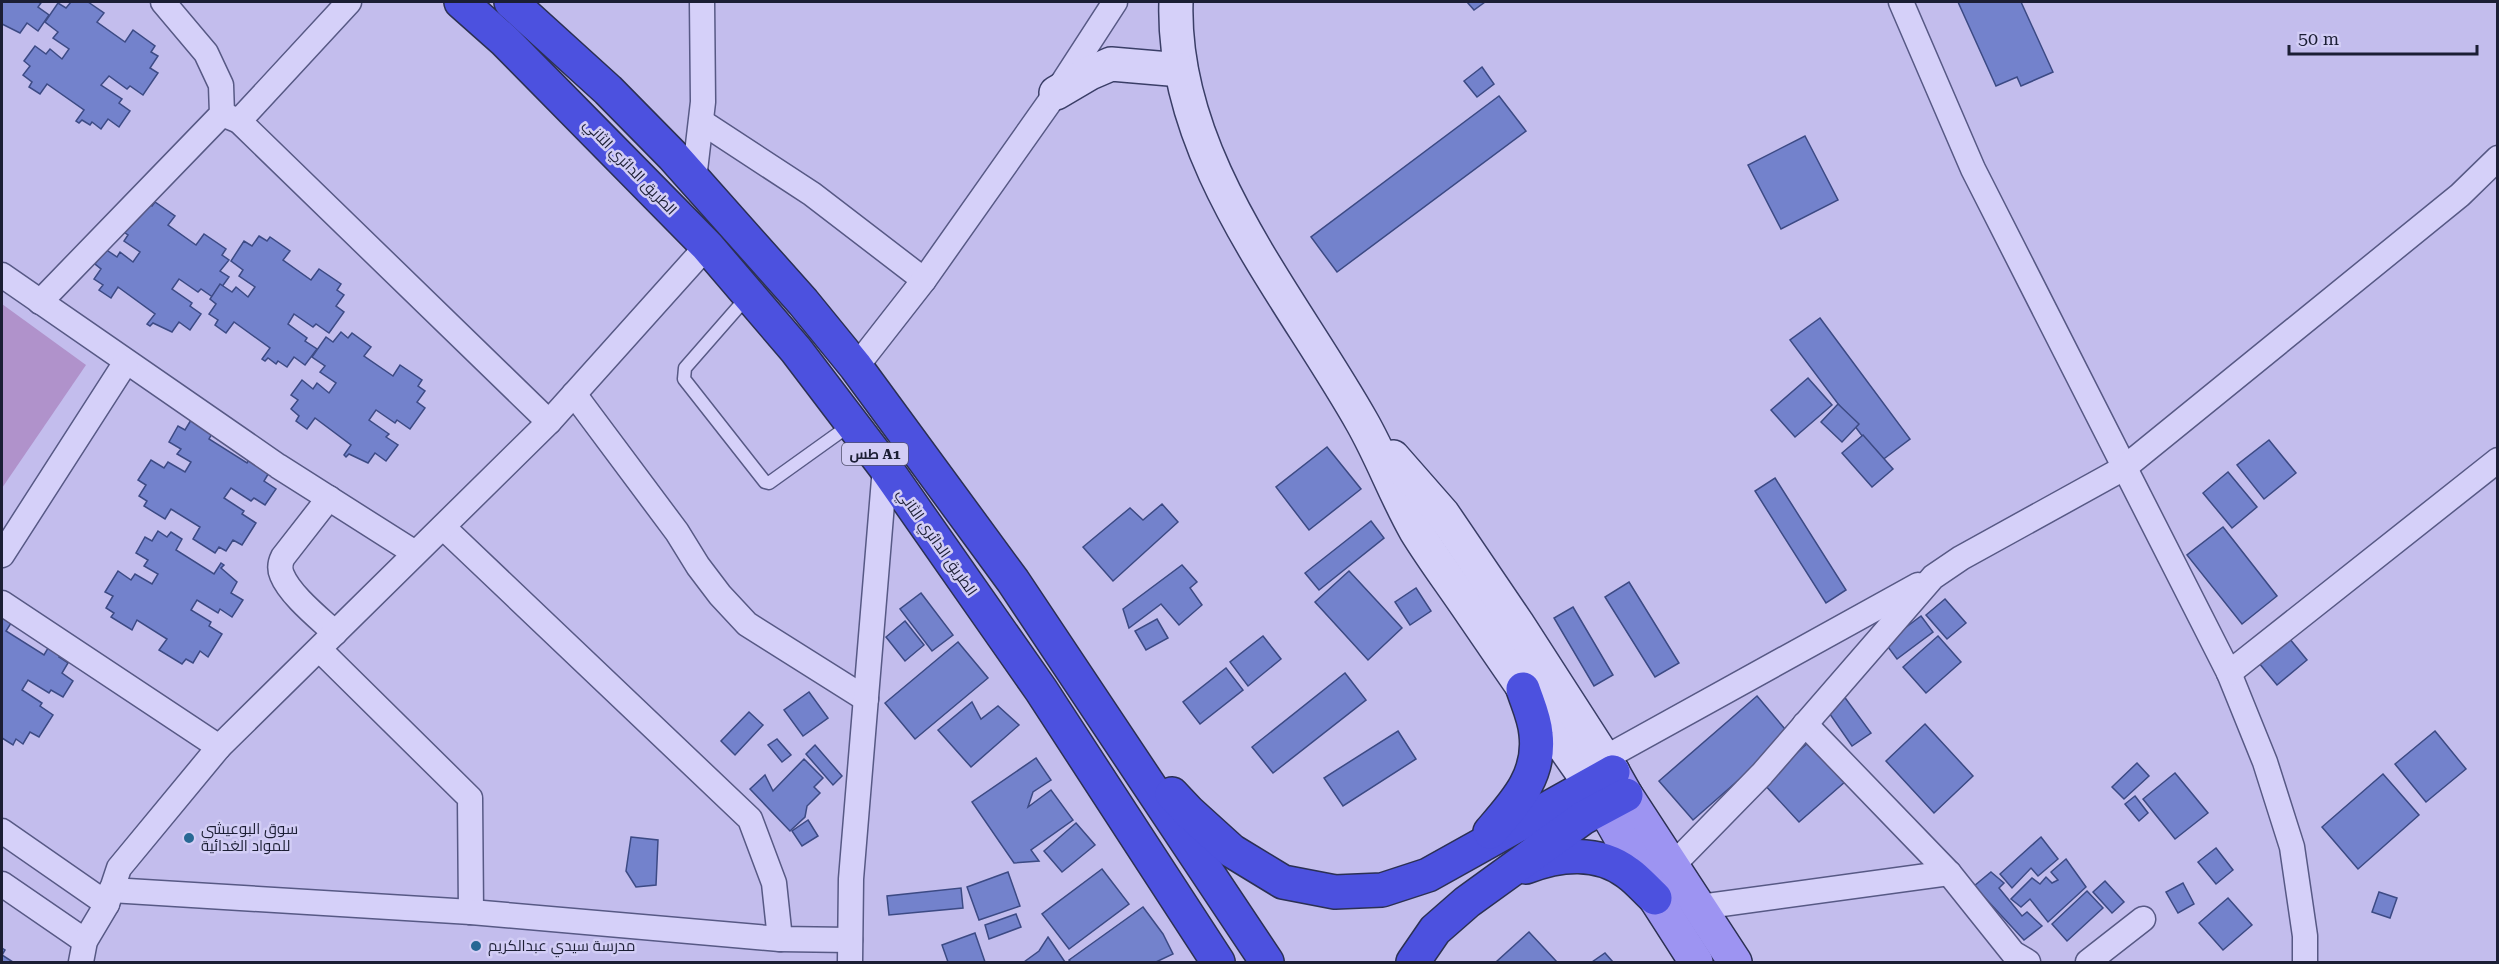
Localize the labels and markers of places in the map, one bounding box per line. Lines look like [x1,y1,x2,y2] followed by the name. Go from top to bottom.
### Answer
[201,820,298,855] place label: سوق البوعيشي للمواد الغدائية
[182,831,196,845] marker: سوق البوعيشي للمواد الغدائية
[488,937,635,958] place label: مدرسة سيدي عبدالكريم
[469,939,483,953] marker: مدرسة سيدي عبدالكريم

